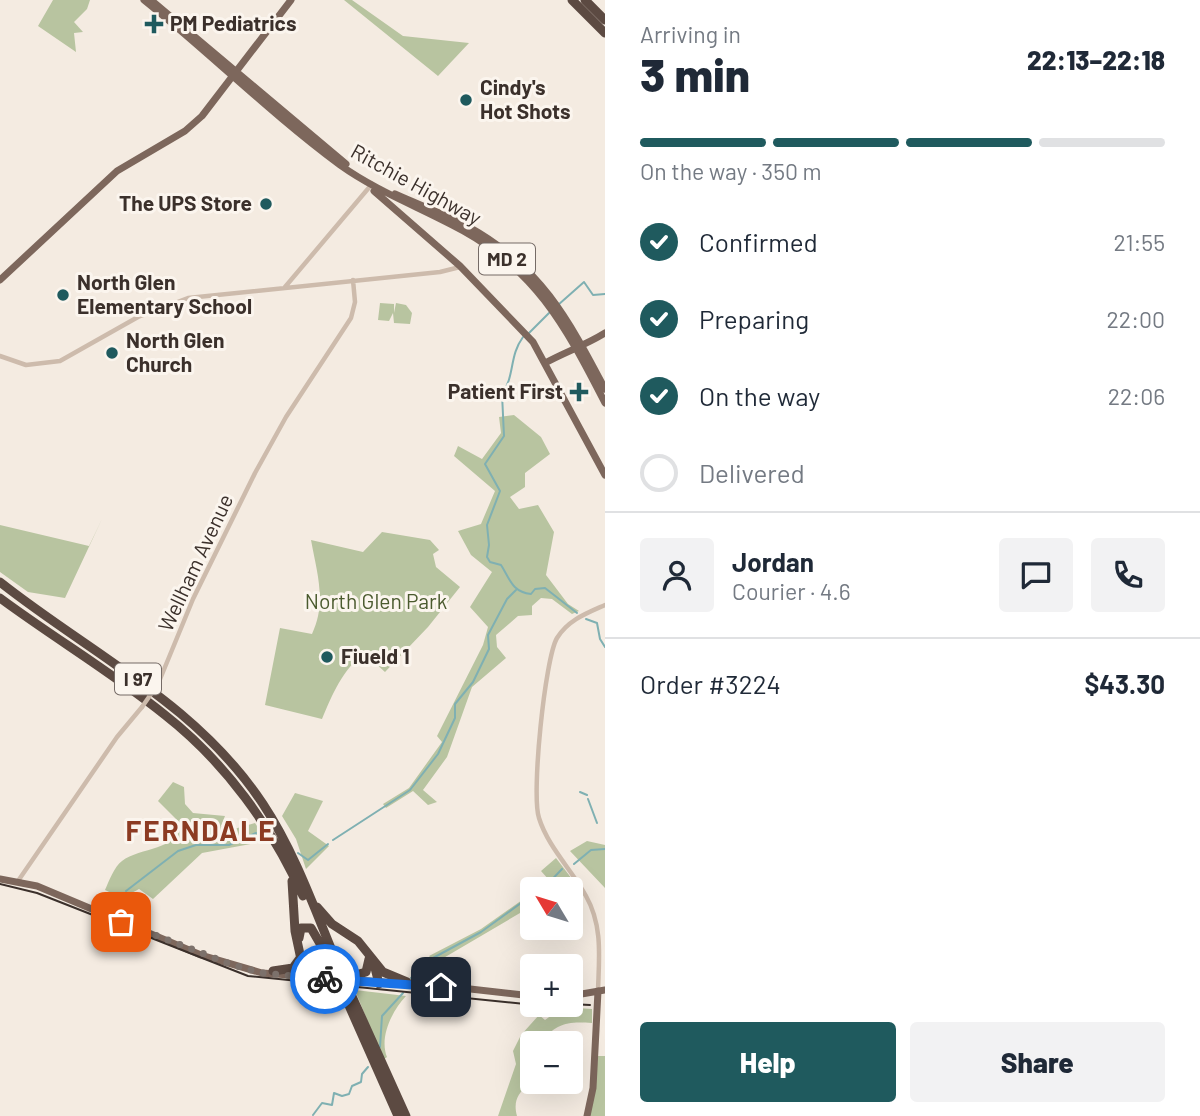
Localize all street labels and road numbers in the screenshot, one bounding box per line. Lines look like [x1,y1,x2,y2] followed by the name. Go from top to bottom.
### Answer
[347,138,487,230] street label: Ritchie Highway
[479,244,535,274] road number: MD 2
[152,490,237,635] street label: Wellham Avenue
[115,664,161,694] road number: I 97

